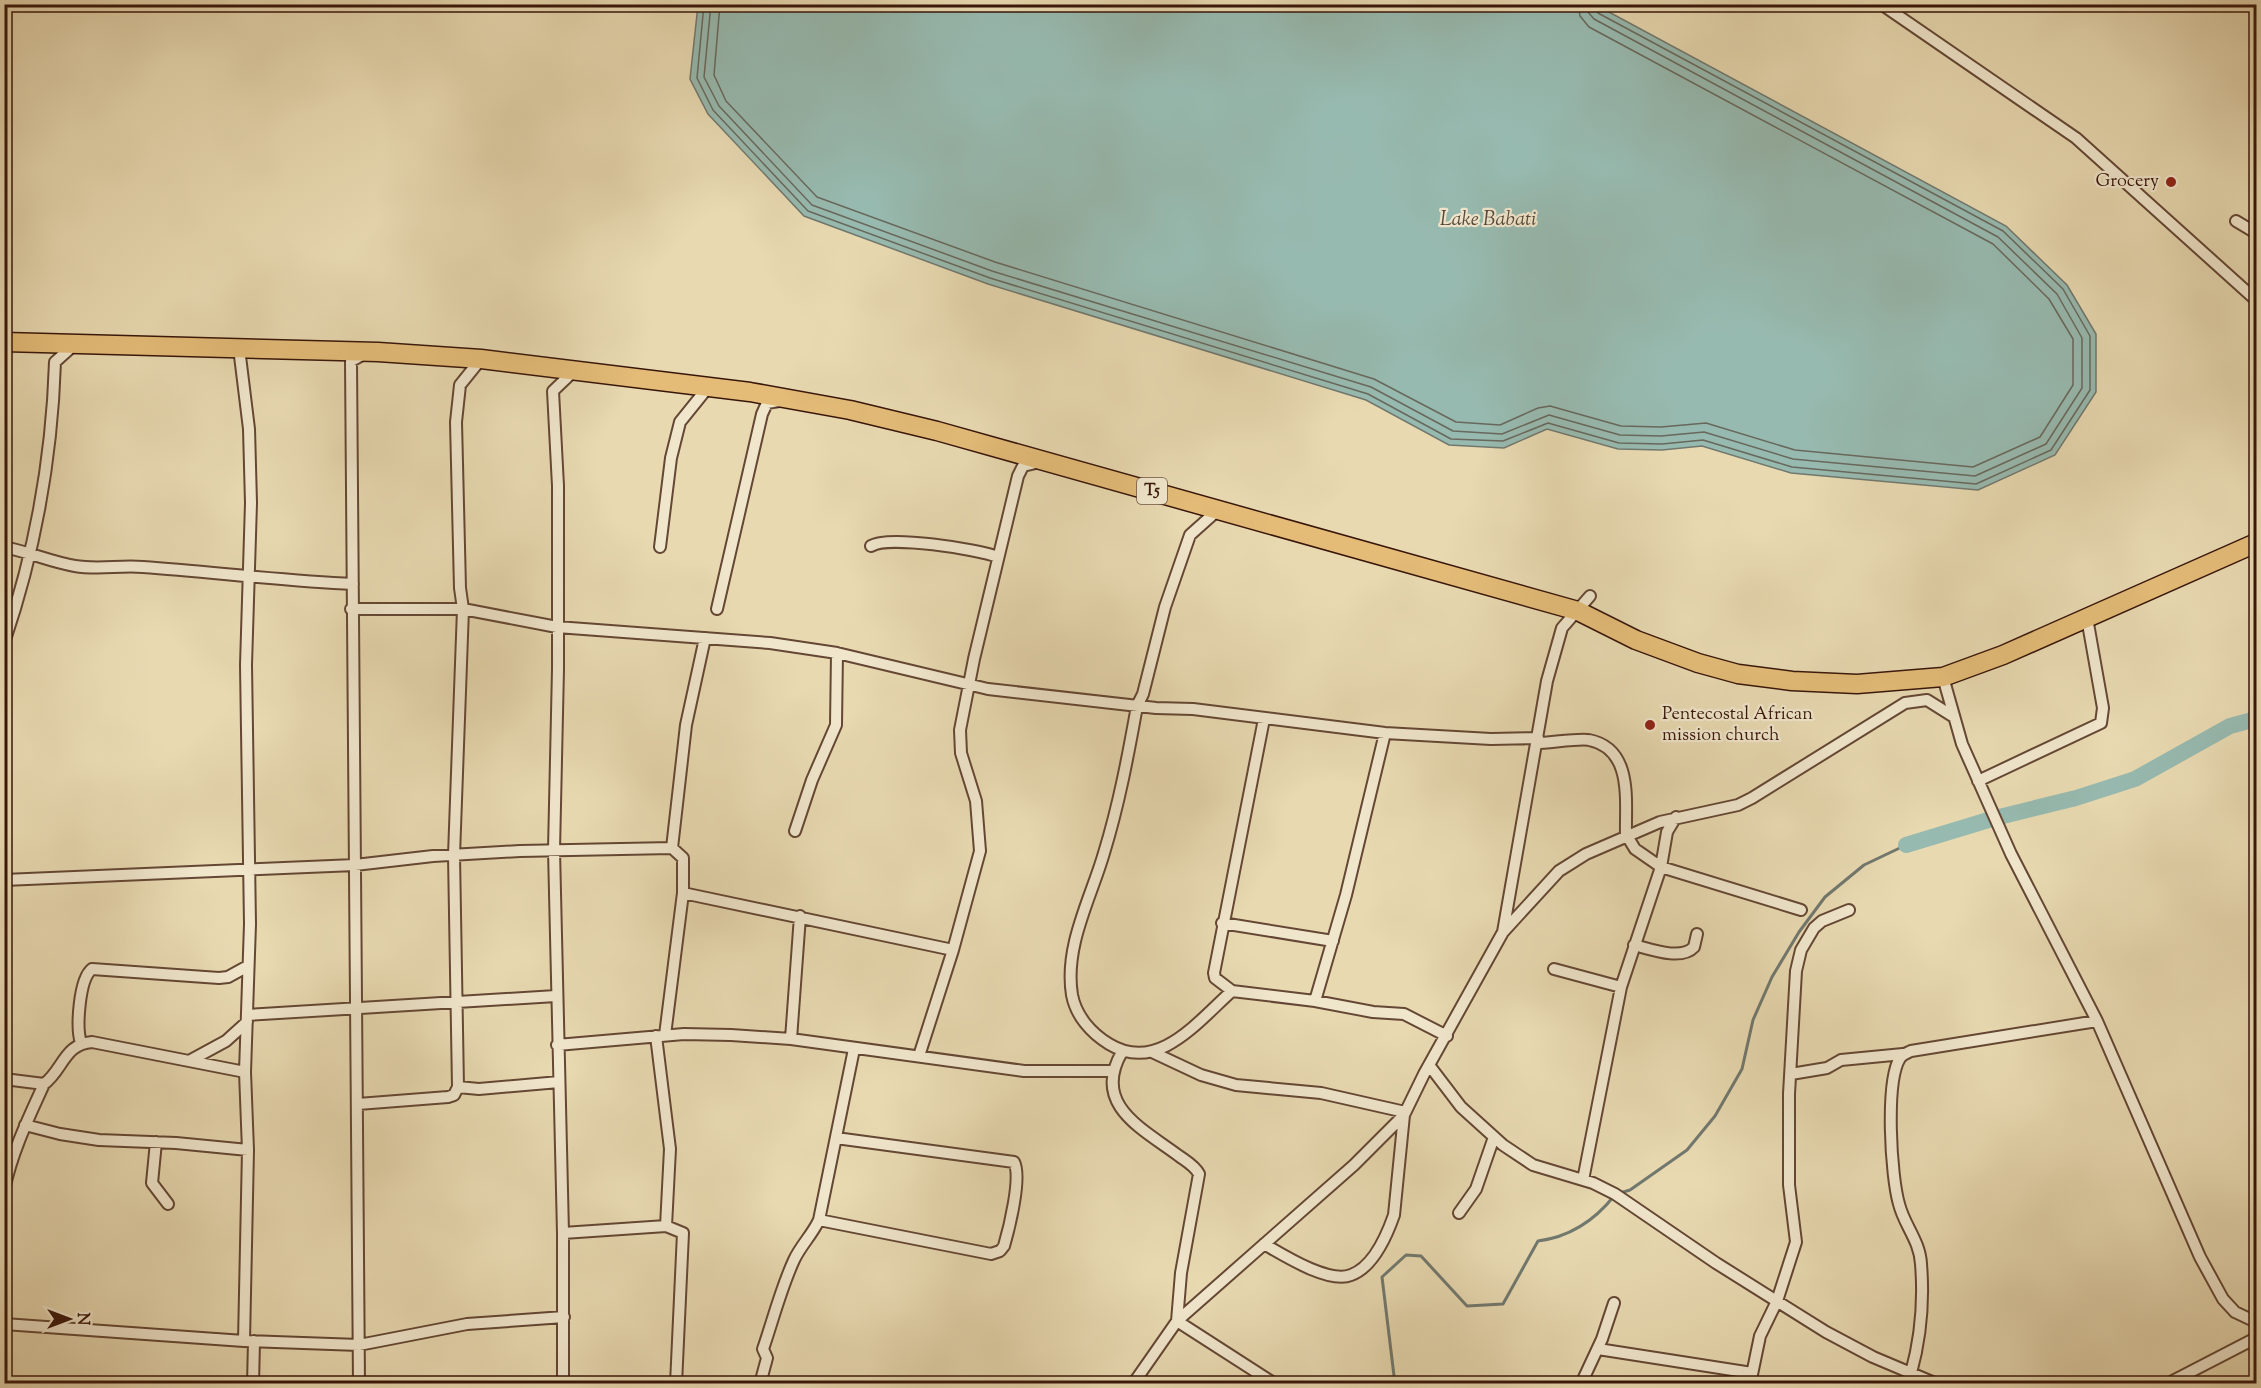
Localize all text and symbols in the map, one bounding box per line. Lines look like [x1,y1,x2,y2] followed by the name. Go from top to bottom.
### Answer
[2095,169,2159,195] place label: Grocery
[2164,175,2178,189] marker: Grocery
[1440,206,1536,235] water label: Lake Babati
[1137,478,1167,504] road number: T5
[1662,702,1813,749] place label: Pentecostal African mission church
[1643,718,1657,732] marker: Pentecostal African mission church
[39,1289,99,1349] north arrow
[70,1313,93,1326] text: N

